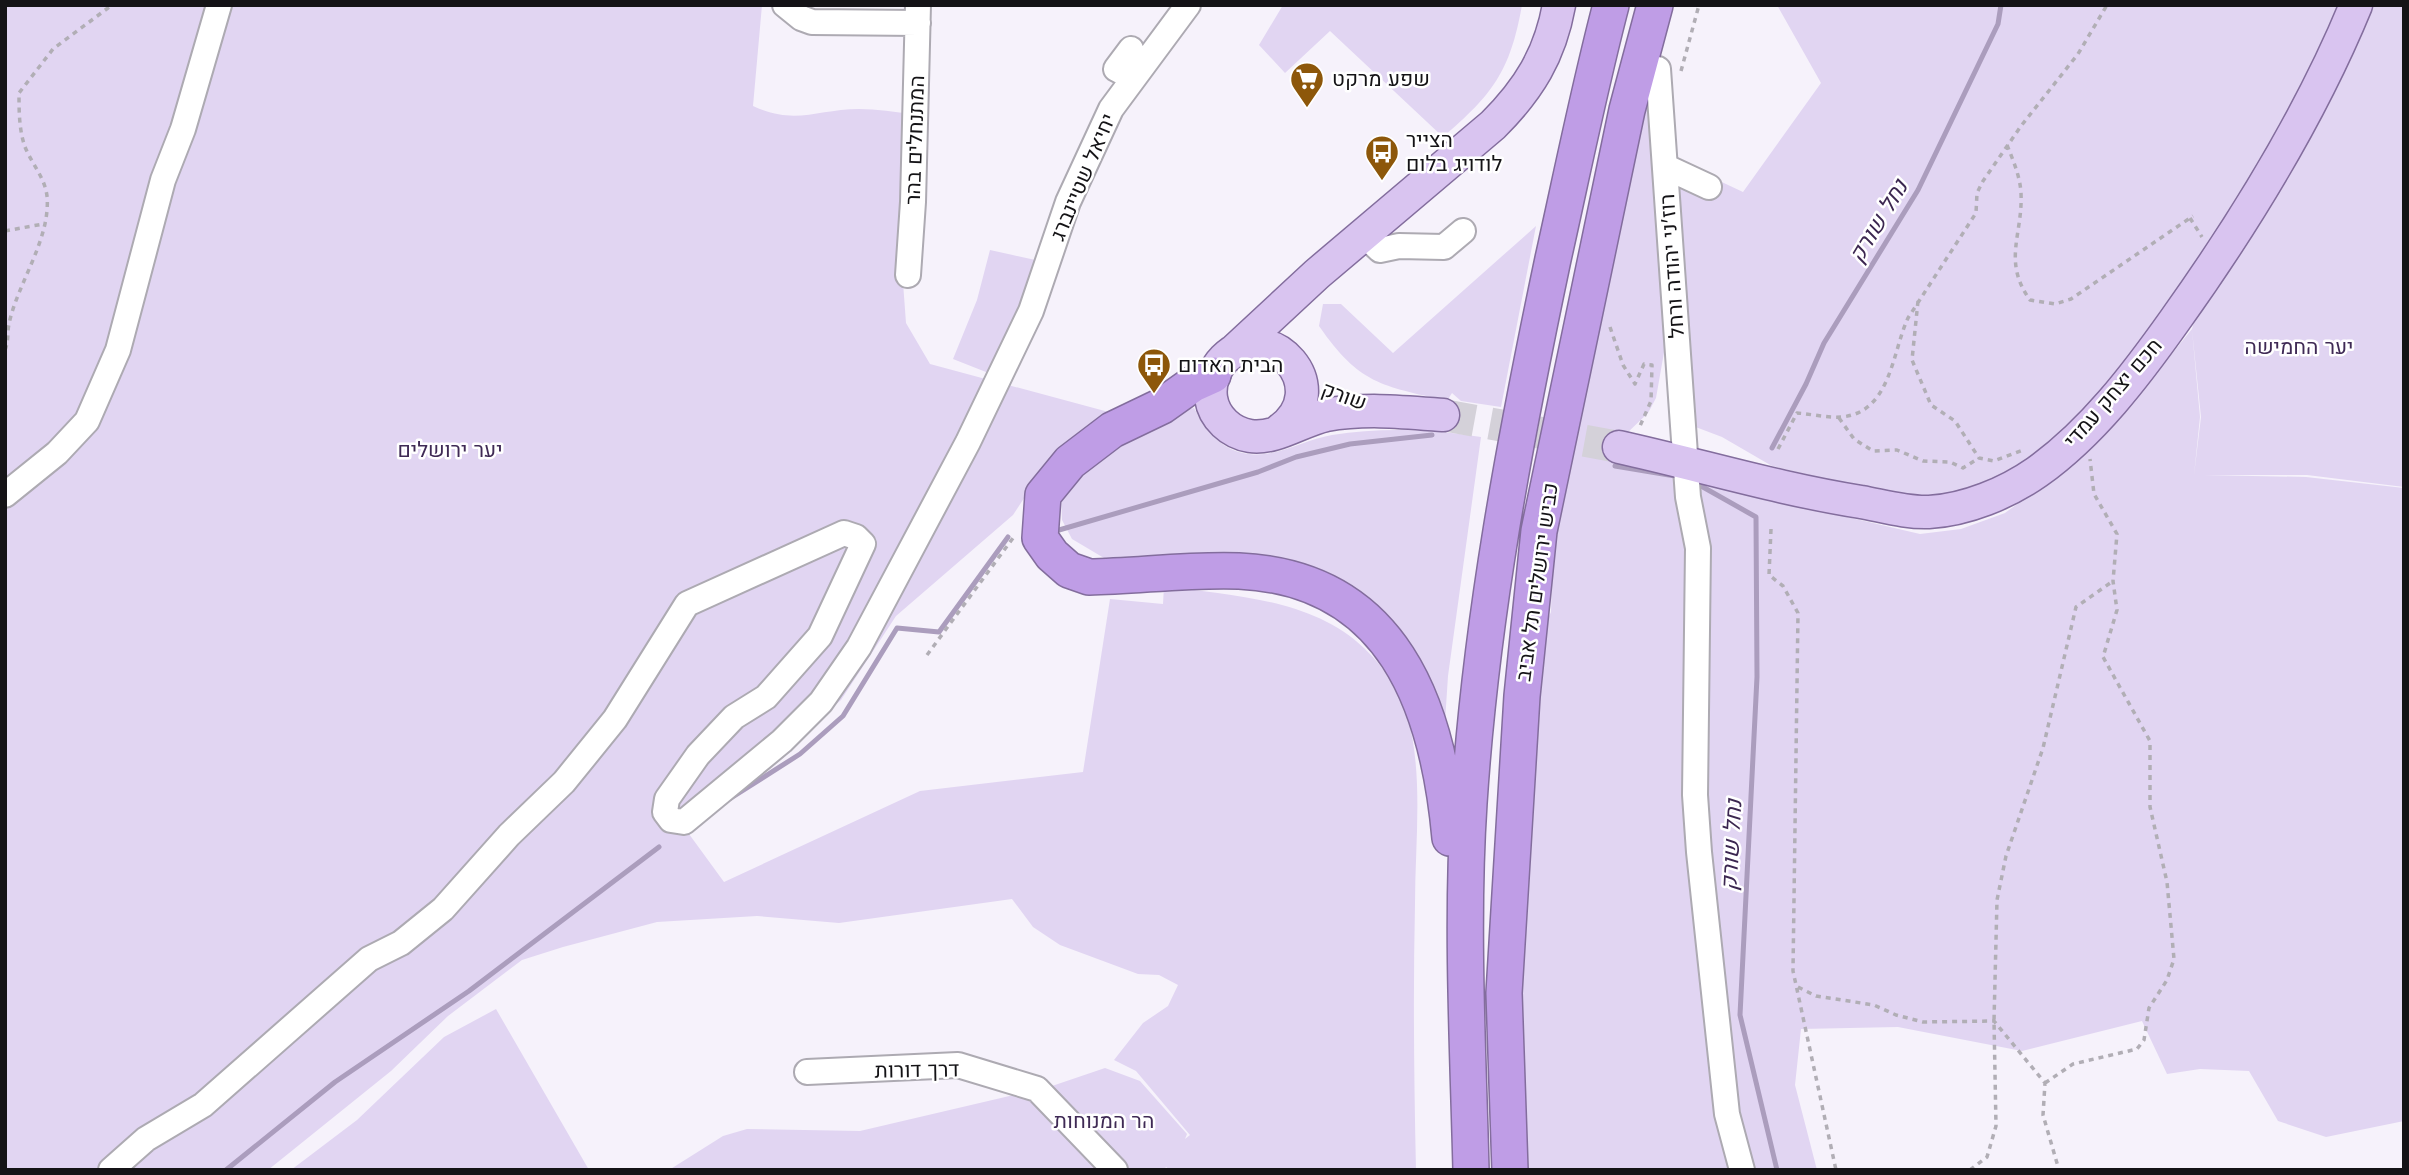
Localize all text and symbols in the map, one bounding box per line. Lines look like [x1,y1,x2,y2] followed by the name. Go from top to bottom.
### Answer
[1288,60,1326,109] supermarket icon: שפע מרקט
[1332,64,1430,94] place label: שפע מרקט
[898,75,932,205] street label: המתנחלים בהר
[1043,109,1123,245] street label: יחיאל שטיינברג
[1406,125,1502,179] place label: הצייר לודויג בלום
[1363,133,1401,182] bus stop icon: הצייר לודויג בלום
[1840,172,1917,269] water label: נחל שורק
[1652,193,1692,339] street label: רוז'ני יהודה ורחל
[2057,332,2169,454] street label: חכם יצחק עמדי
[2245,332,2353,362] park label: יער החמישה
[1135,346,1173,395] bus stop icon: הבית האדום
[1178,350,1283,380] place label: הבית האדום
[1317,374,1371,418] street label: שורק
[397,435,503,465] park label: יער ירושלים
[1508,481,1566,683] street label: כביש ירושלים תל אביב
[1712,797,1750,892] water label: נחל שורק
[874,1054,960,1086] street label: דרך דורות
[1054,1106,1154,1136] park label: הר המנוחות

